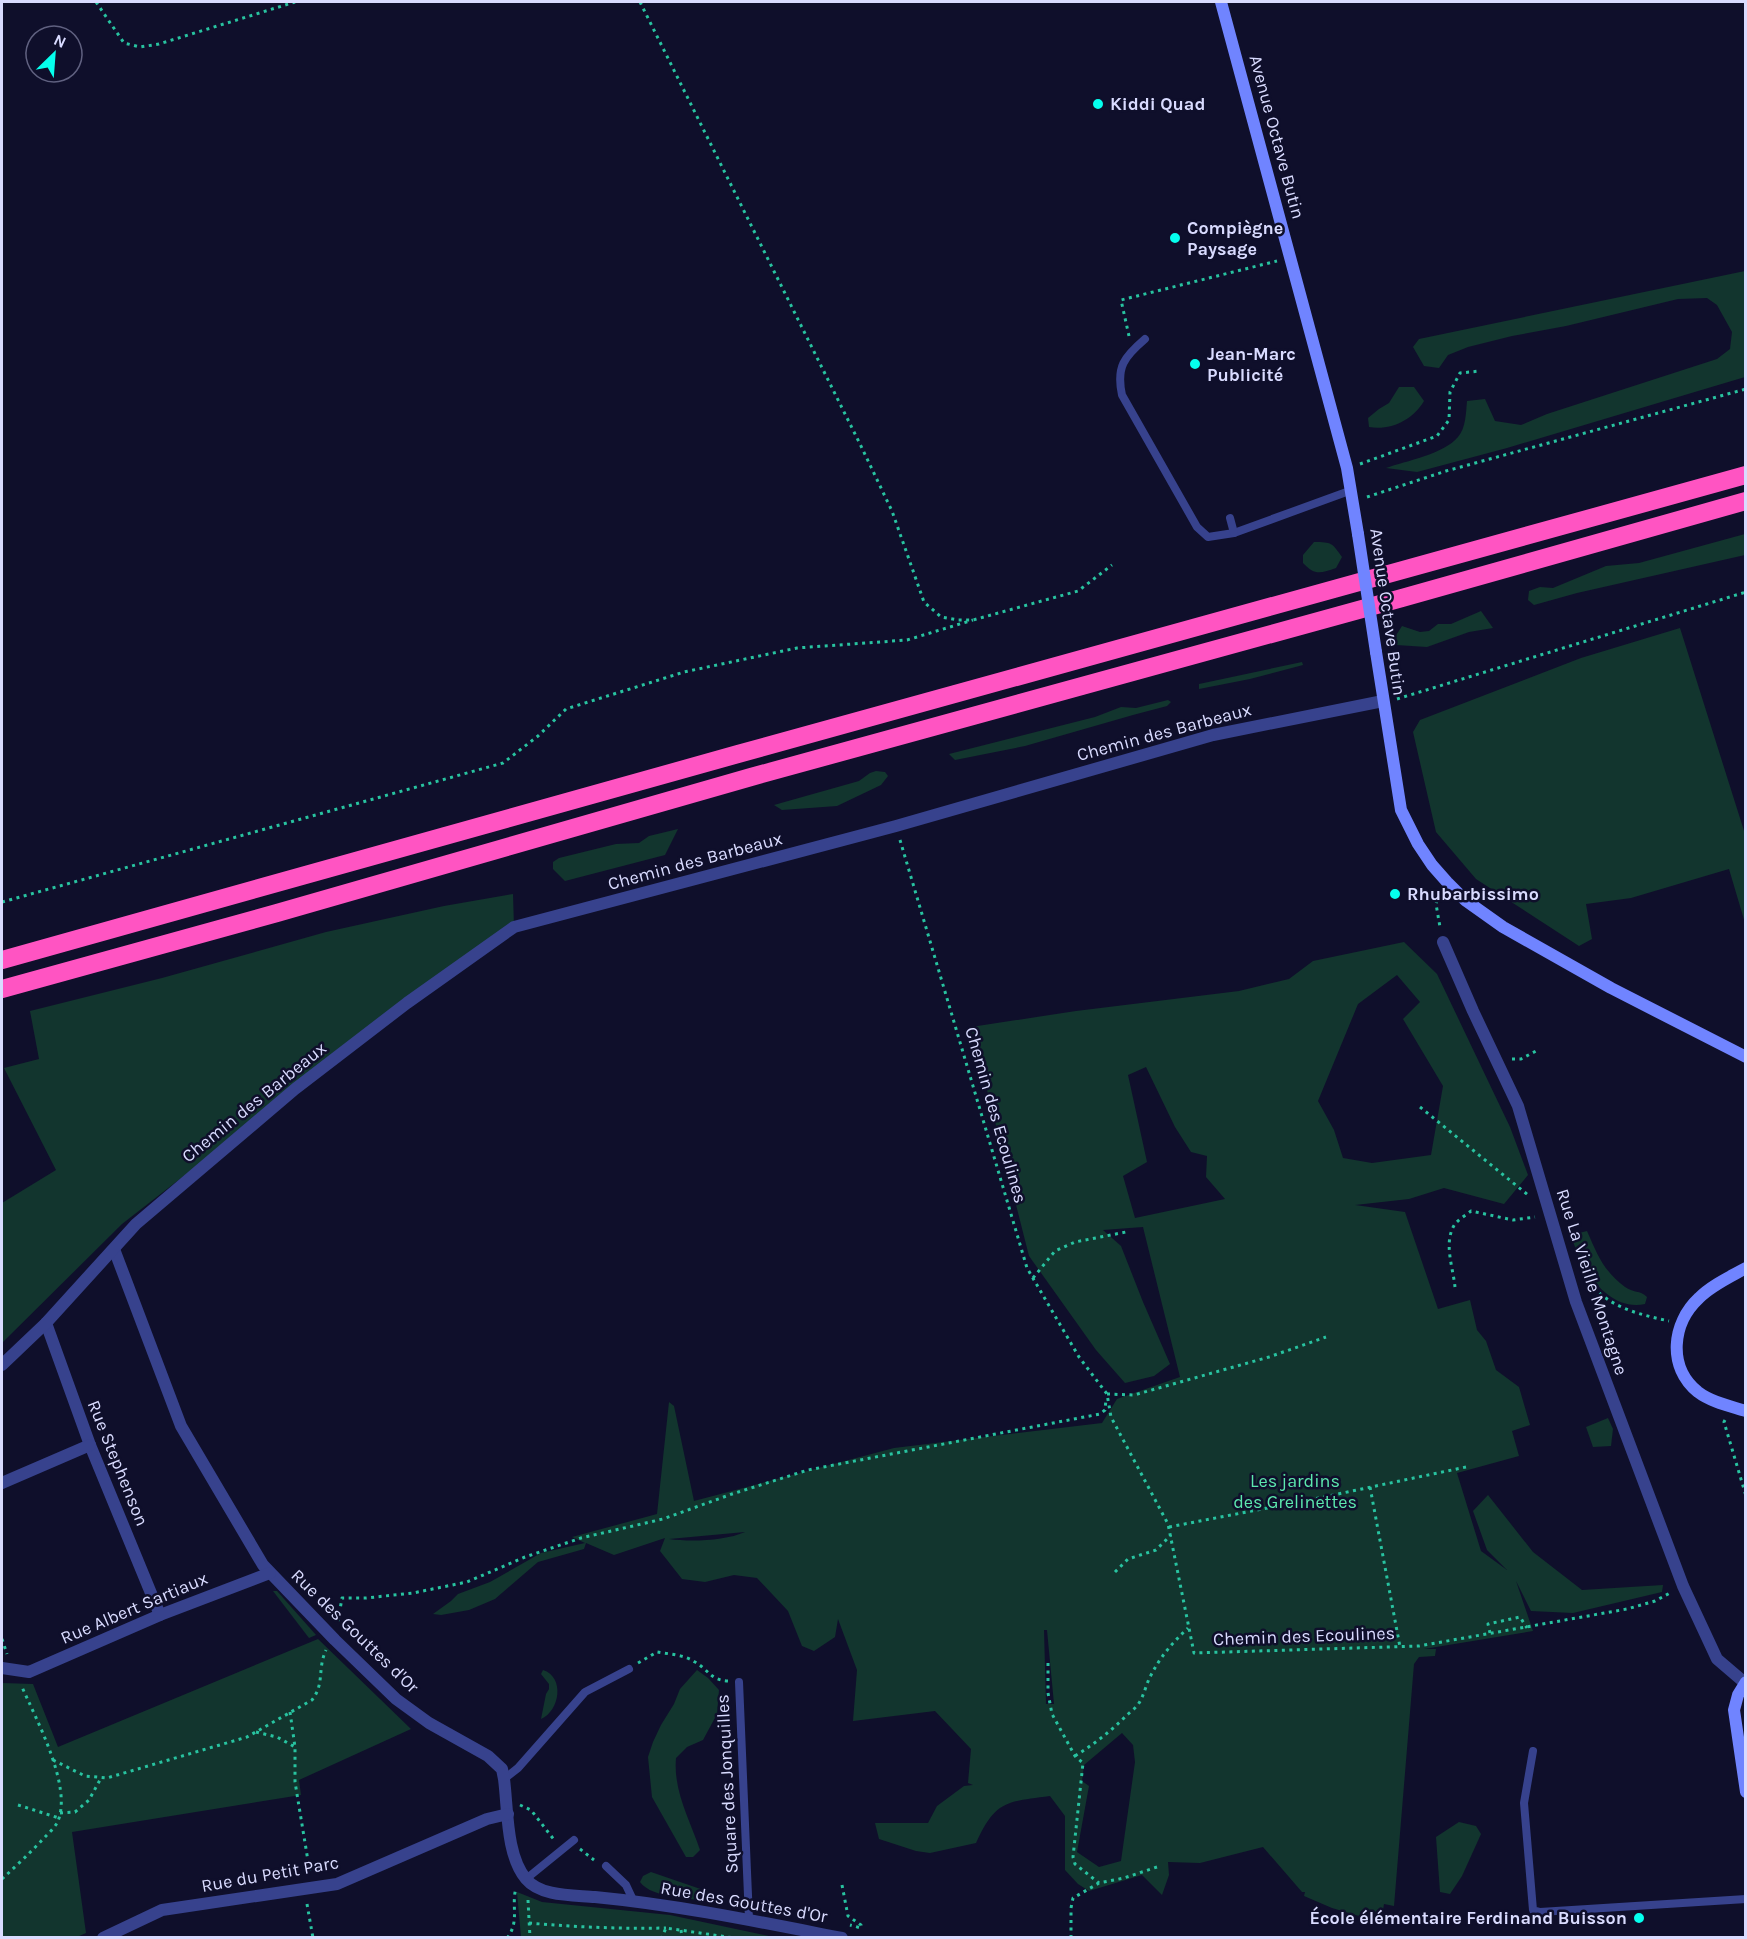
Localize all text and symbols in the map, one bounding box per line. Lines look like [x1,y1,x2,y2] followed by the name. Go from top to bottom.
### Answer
[24,24,84,84] north arrow
[51,30,69,52] text: N
[1245,53,1309,221] street label: Avenue Octave Butin
[1110,93,1205,115] place label: Kiddi Quad
[1091,97,1105,111] marker: Kiddi Quad
[1187,217,1283,260] place label: Compiègne Paysage
[1168,231,1182,245] marker: Compiègne Paysage
[1207,343,1296,386] place label: Jean-Marc Publicité
[1188,357,1202,371] marker: Jean-Marc Publicité
[1365,527,1411,697] street label: Avenue Octave Butin
[1074,698,1254,766] street label: Chemin des Barbeaux
[605,827,785,895] street label: Chemin des Barbeaux
[1407,883,1539,905] place label: Rhubarbissimo
[1388,887,1402,901] marker: Rhubarbissimo
[960,1024,1032,1206] street label: Chemin des Ecoulines
[177,1037,331,1167] street label: Chemin des Barbeaux
[1551,1186,1633,1378] street label: Rue La Vieille Montagne
[83,1397,153,1529] street label: Rue Stephenson
[1233,1470,1357,1513] park label: Les jardins des Grelinettes
[287,1564,424,1698] street label: Rue des Gouttes d'Or
[57,1567,211,1649] street label: Rue Albert Sartiaux
[1213,1622,1395,1650] street label: Chemin des Ecoulines
[711,1694,743,1874] street label: Square des Jonquilles
[199,1851,341,1897] street label: Rue du Petit Parc
[659,1876,830,1928] street label: Rue des Gouttes d'Or
[1309,1906,1627,1929] place label: École élémentaire Ferdinand Buisson
[1632,1911,1646,1925] marker: École élémentaire Ferdinand Buisson

